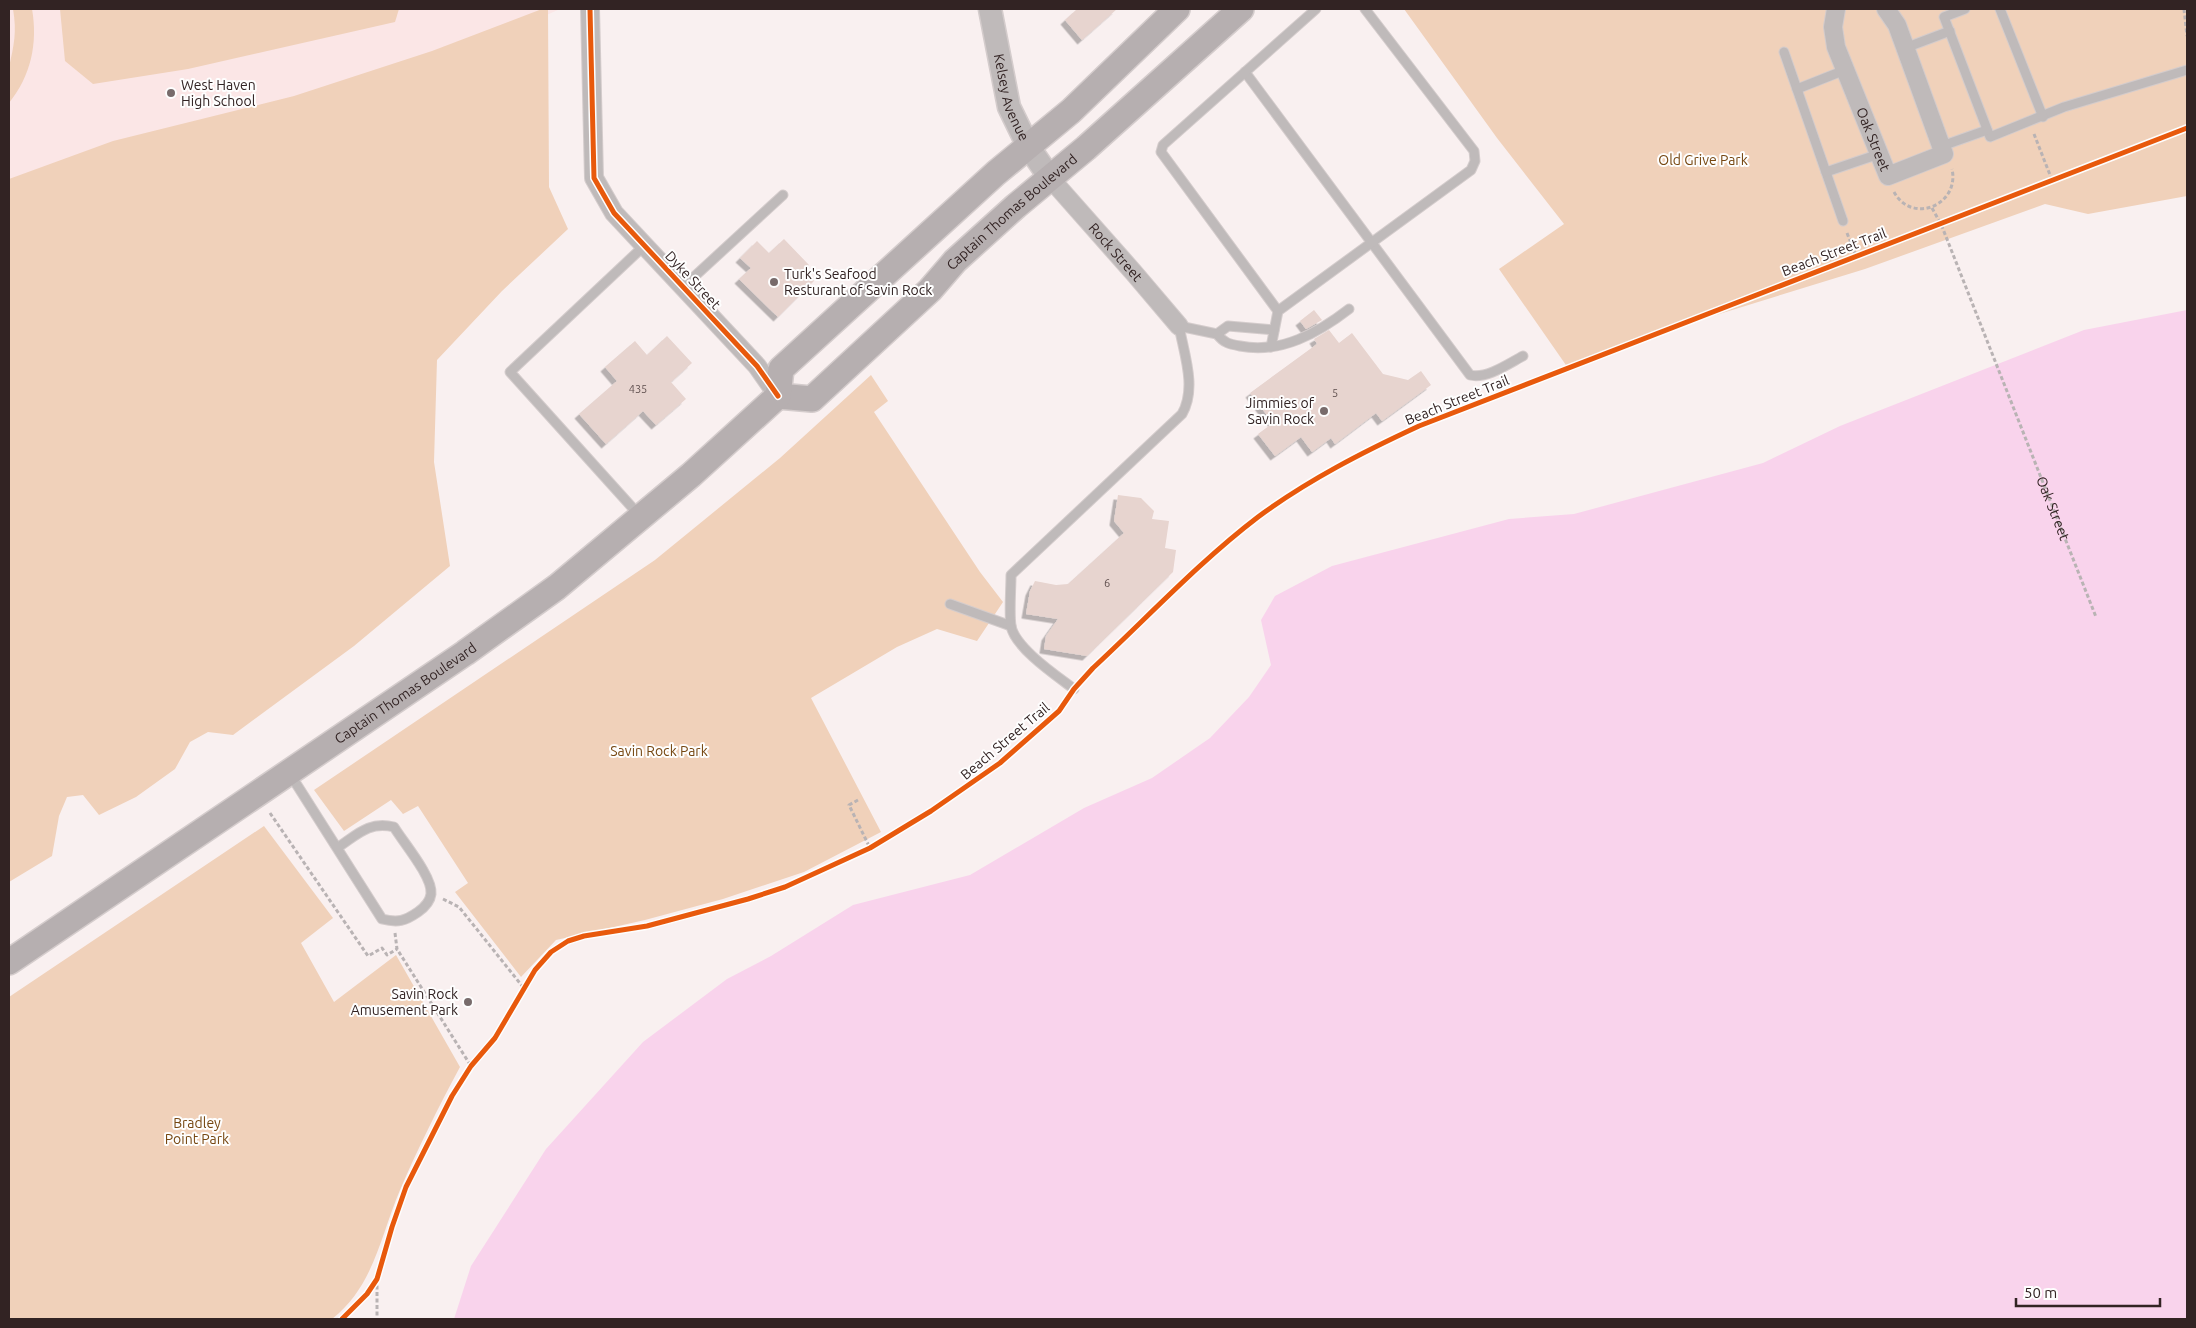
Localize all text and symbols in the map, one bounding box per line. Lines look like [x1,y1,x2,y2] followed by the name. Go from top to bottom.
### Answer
[991,52,1032,143] street label: Kelsey Avenue
[181,77,256,109] place label: West Haven High School
[165,87,177,99] marker: West Haven High School
[1853,105,1893,174] street label: Oak Street
[943,151,1080,273] street label: Captain Thomas Boulevard
[1658,152,1748,168] park label: Old Grive Park
[1085,220,1146,285] street label: Rock Street
[1779,225,1889,279] street label: Beach Street Trail
[662,248,724,313] street label: Dyke Street
[784,266,932,298] place label: Turk's Seafood Resturant of Savin Rock
[768,276,780,288] marker: Turk's Seafood Resturant of Savin Rock
[1403,372,1512,428] street label: Beach Street Trail
[629,383,647,395] house number: 435
[1332,387,1338,399] house number: 5
[1246,395,1315,427] place label: Jimmies of Savin Rock
[1318,405,1330,417] marker: Jimmies of Savin Rock
[2033,474,2073,543] street label: Oak Street
[1104,577,1110,589] house number: 6
[332,639,480,747] street label: Captain Thomas Boulevard
[957,699,1053,783] street label: Beach Street Trail
[610,743,708,759] park label: Savin Rock Park
[351,986,458,1018] place label: Savin Rock Amusement Park
[462,996,474,1008] marker: Savin Rock Amusement Park
[165,1115,229,1147] park label: Bradley Point Park
[2016,1276,2160,1308] scale bar
[2024,1284,2057,1301] text: 50 m

